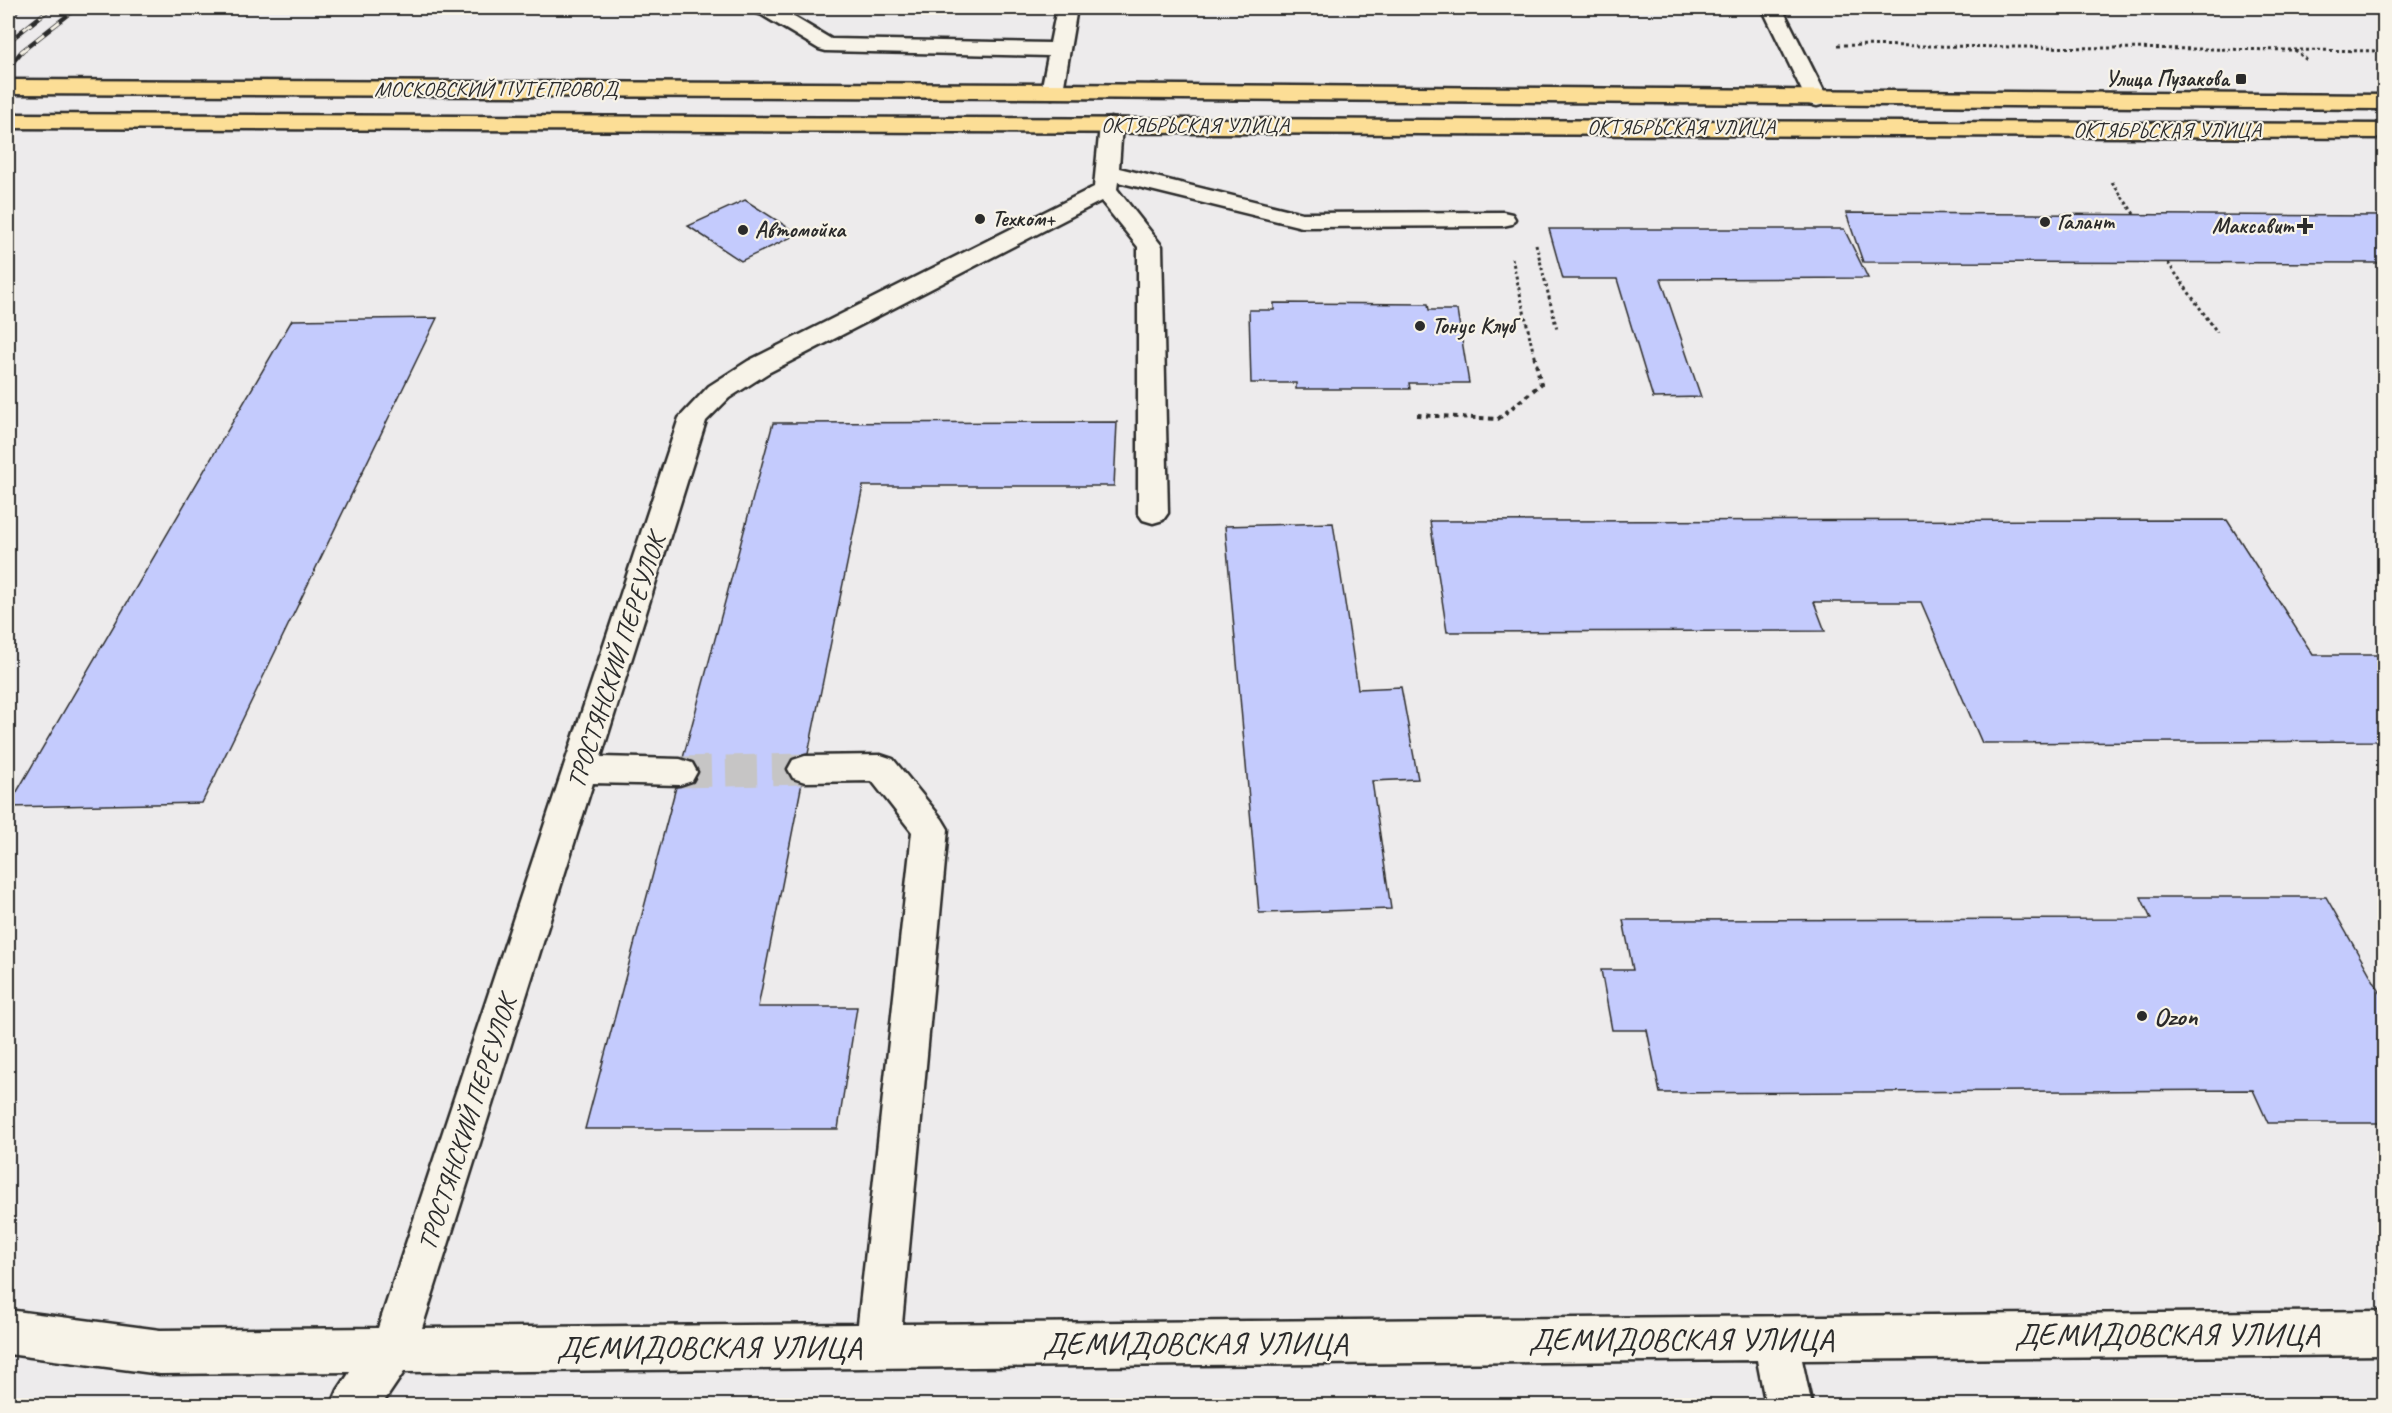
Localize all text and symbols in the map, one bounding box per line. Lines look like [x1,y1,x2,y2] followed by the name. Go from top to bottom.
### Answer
[2105,65,2231,93] place label: Улица Пузакова
[2234,72,2248,86] marker: Улица Пузакова
[374,75,619,103] street label: МОСКОВСКИЙ ПУТЕПРОВОД
[1101,111,1290,139] street label: ОКТЯБРЬСКАЯ УЛИЦА
[1587,113,1776,141] street label: ОКТЯБРЬСКАЯ УЛИЦА
[2073,116,2262,144] street label: ОКТЯБРЬСКАЯ УЛИЦА
[992,205,1056,233] place label: Техком+
[2057,208,2115,236] place label: Галант
[973,212,987,226] marker: Техком+
[2212,212,2295,240] place label: Максавит
[2038,215,2052,229] marker: Галант
[755,216,847,244] place label: Автомойка
[2298,219,2312,233] marker: Максавит
[736,223,750,237] marker: Автомойка
[1432,312,1521,340] place label: Тонус Клуб
[1413,319,1427,333] marker: Тонус Клуб
[559,525,674,792] street label: ТРОСТЯНСКИЙ ПЕРЕУЛОК
[410,987,525,1254] street label: ТРОСТЯНСКИЙ ПЕРЕУЛОК
[2154,1000,2199,1033] place label: Ozon
[2135,1009,2149,1023] marker: Ozon
[2014,1314,2321,1355] street label: ДЕМИДОВСКАЯ УЛИЦА
[1528,1319,1835,1360] street label: ДЕМИДОВСКАЯ УЛИЦА
[1042,1323,1349,1364] street label: ДЕМИДОВСКАЯ УЛИЦА
[556,1327,863,1368] street label: ДЕМИДОВСКАЯ УЛИЦА

